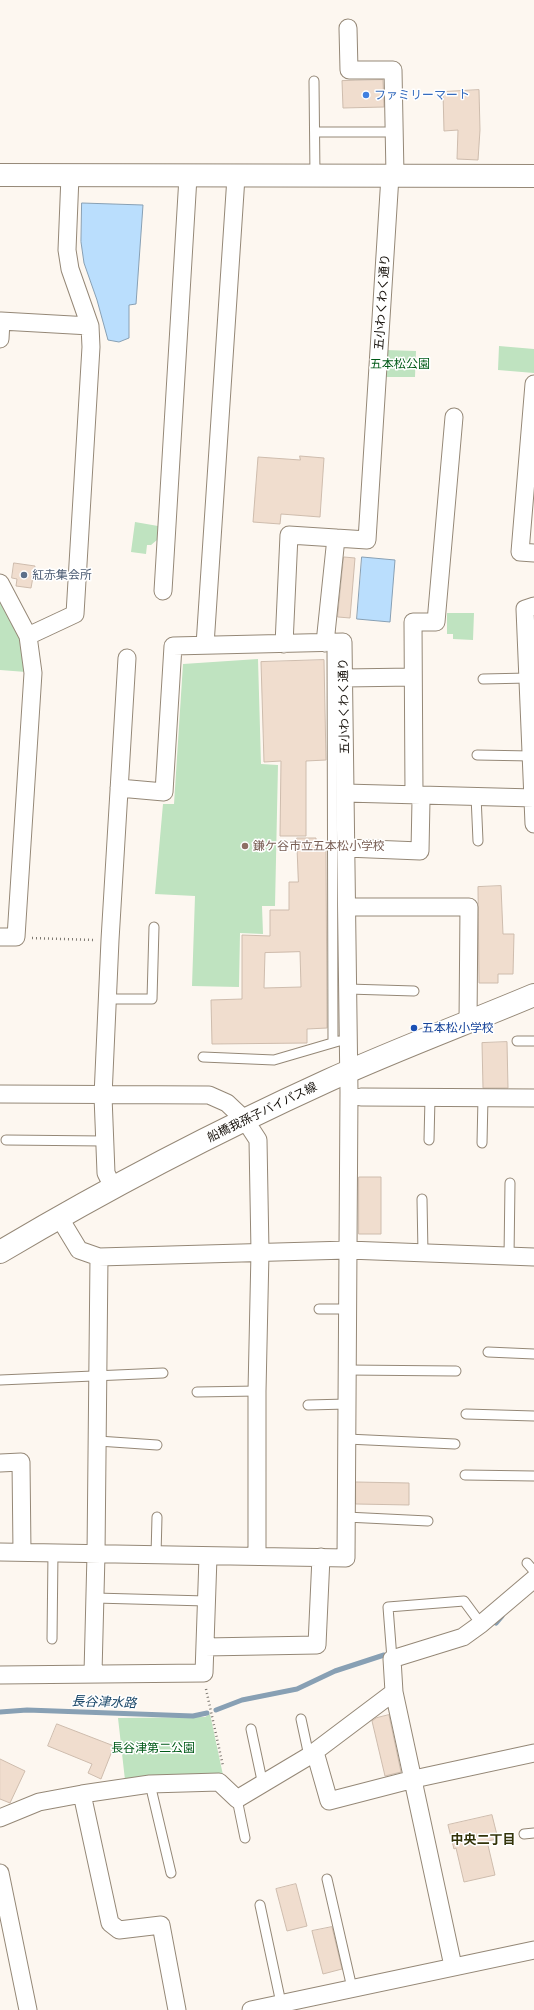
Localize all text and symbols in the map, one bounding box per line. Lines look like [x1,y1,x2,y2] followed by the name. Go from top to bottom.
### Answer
[374,88,470,102] place label: ファミリーマート
[361,90,371,100] marker: ファミリーマート
[371,254,393,350] street label: 五小わくわく通り
[370,357,430,371] park label: 五本松公園
[32,568,92,582] place label: 紅赤集会所
[19,570,29,580] marker: 紅赤集会所
[336,658,352,754] street label: 五小わくわく通り
[253,839,385,853] place label: 鎌ケ谷市立五本松小学校
[240,841,250,851] marker: 鎌ケ谷市立五本松小学校
[422,1021,494,1035] place label: 五本松小学校
[409,1023,419,1033] marker: 五本松小学校
[205,1079,319,1145] street label: 船橋我孫子バイパス線
[71,1693,137,1711] water label: 長谷津水路
[111,1741,195,1755] park label: 長谷津第二公園
[451,1832,515,1848] district label: 中央二丁目

